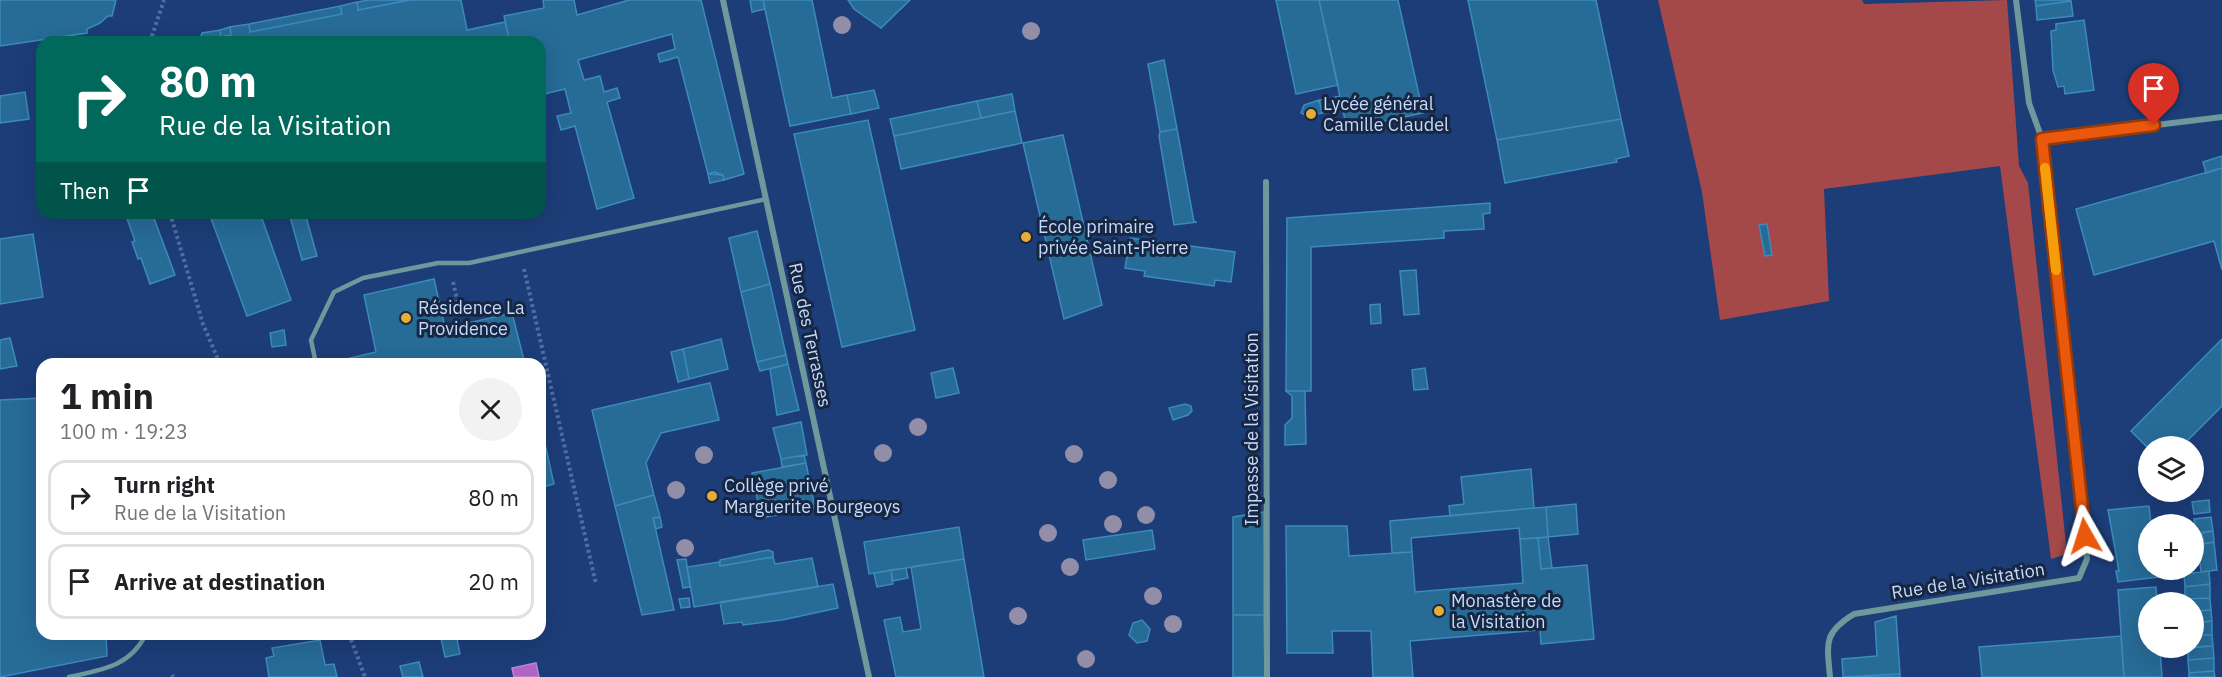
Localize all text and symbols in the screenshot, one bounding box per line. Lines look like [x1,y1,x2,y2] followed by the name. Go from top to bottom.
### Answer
[159,54,257,109] text: 80 m
[60,60,138,138] icon: right
[2128,63,2179,125] pin
[2137,72,2170,105] icon: arrive
[1323,92,1449,136] place label: Lycée général Camille Claudel
[159,107,391,142] text: Rue de la Visitation
[1304,107,1318,121] marker: Lycée général Camille Claudel
[122,174,155,207] icon: arrive
[60,176,110,205] text: Then
[1038,215,1189,259] place label: École primaire privée Saint-Pierre
[1019,230,1033,244] marker: École primaire privée Saint-Pierre
[784,261,837,409] street label: Rue des Terrasses
[418,296,525,340] place label: Résidence La Providence
[399,311,413,325] marker: Résidence La Providence
[1240,332,1263,526] street label: Impasse de la Visitation
[60,372,154,419] text: 1 min
[459,378,522,441] button: close
[60,418,188,445] text: 100 m · 19:23
[2138,436,2204,658] map controls
[2138,436,2204,502] button: layers
[114,470,215,499] text: Turn right
[724,474,901,518] place label: Collège privé Marguerite Bourgeoys
[63,481,96,514] icon: right
[468,483,519,512] text: 80 m
[705,489,719,503] marker: Collège privé Marguerite Bourgeoys
[114,499,286,526] text: Rue de la Visitation
[2053,504,2117,568] position arrow
[2138,514,2204,580] button: +
[1890,557,2046,604] street label: Rue de la Visitation
[63,565,96,598] icon: arrive
[114,567,325,596] text: Arrive at destination
[468,567,519,596] text: 20 m
[1451,589,1561,633] place label: Monastère de la Visitation
[2138,592,2204,658] button: −
[1432,604,1446,618] marker: Monastère de la Visitation

